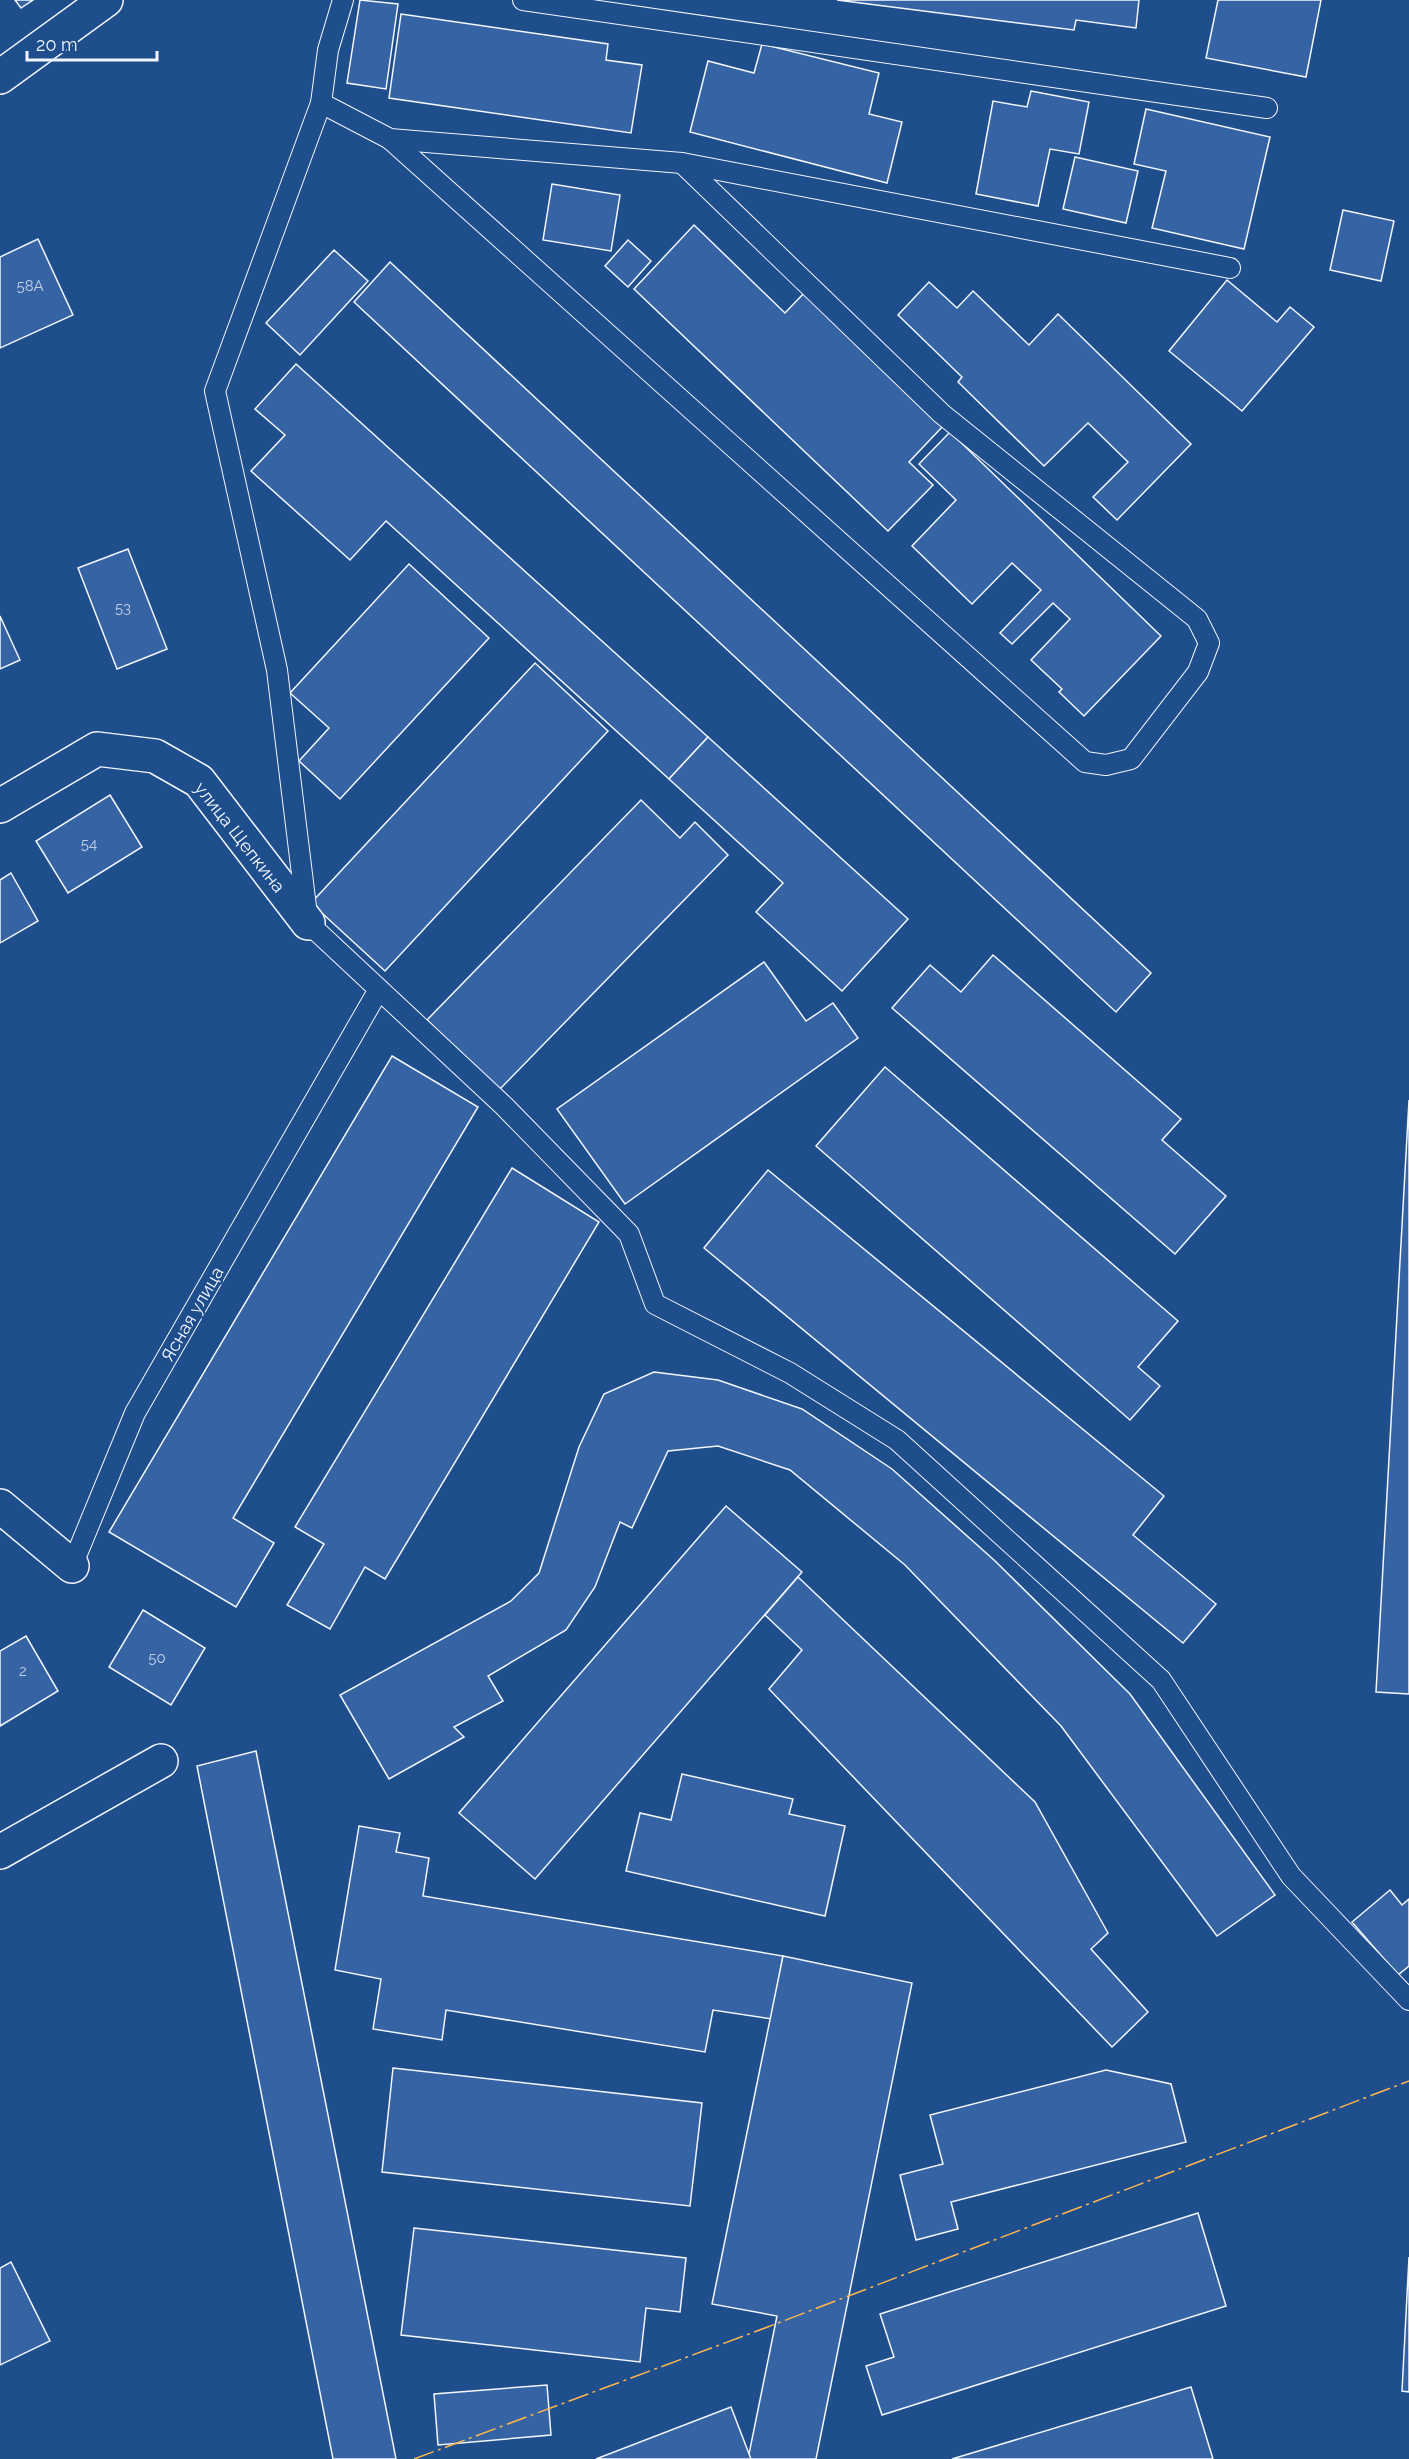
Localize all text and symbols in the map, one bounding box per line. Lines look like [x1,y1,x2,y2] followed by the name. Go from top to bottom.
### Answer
[27,24,158,62] scale bar
[36,34,78,55] text: 20 m
[16,277,44,295] house number: 58А
[115,599,131,617] house number: 53
[190,778,290,896] street label: улица Щепкина
[81,835,97,853] house number: 54
[156,1263,228,1365] street label: Ясная улица
[148,1649,166,1667] house number: 50
[19,1662,27,1680] house number: 2

